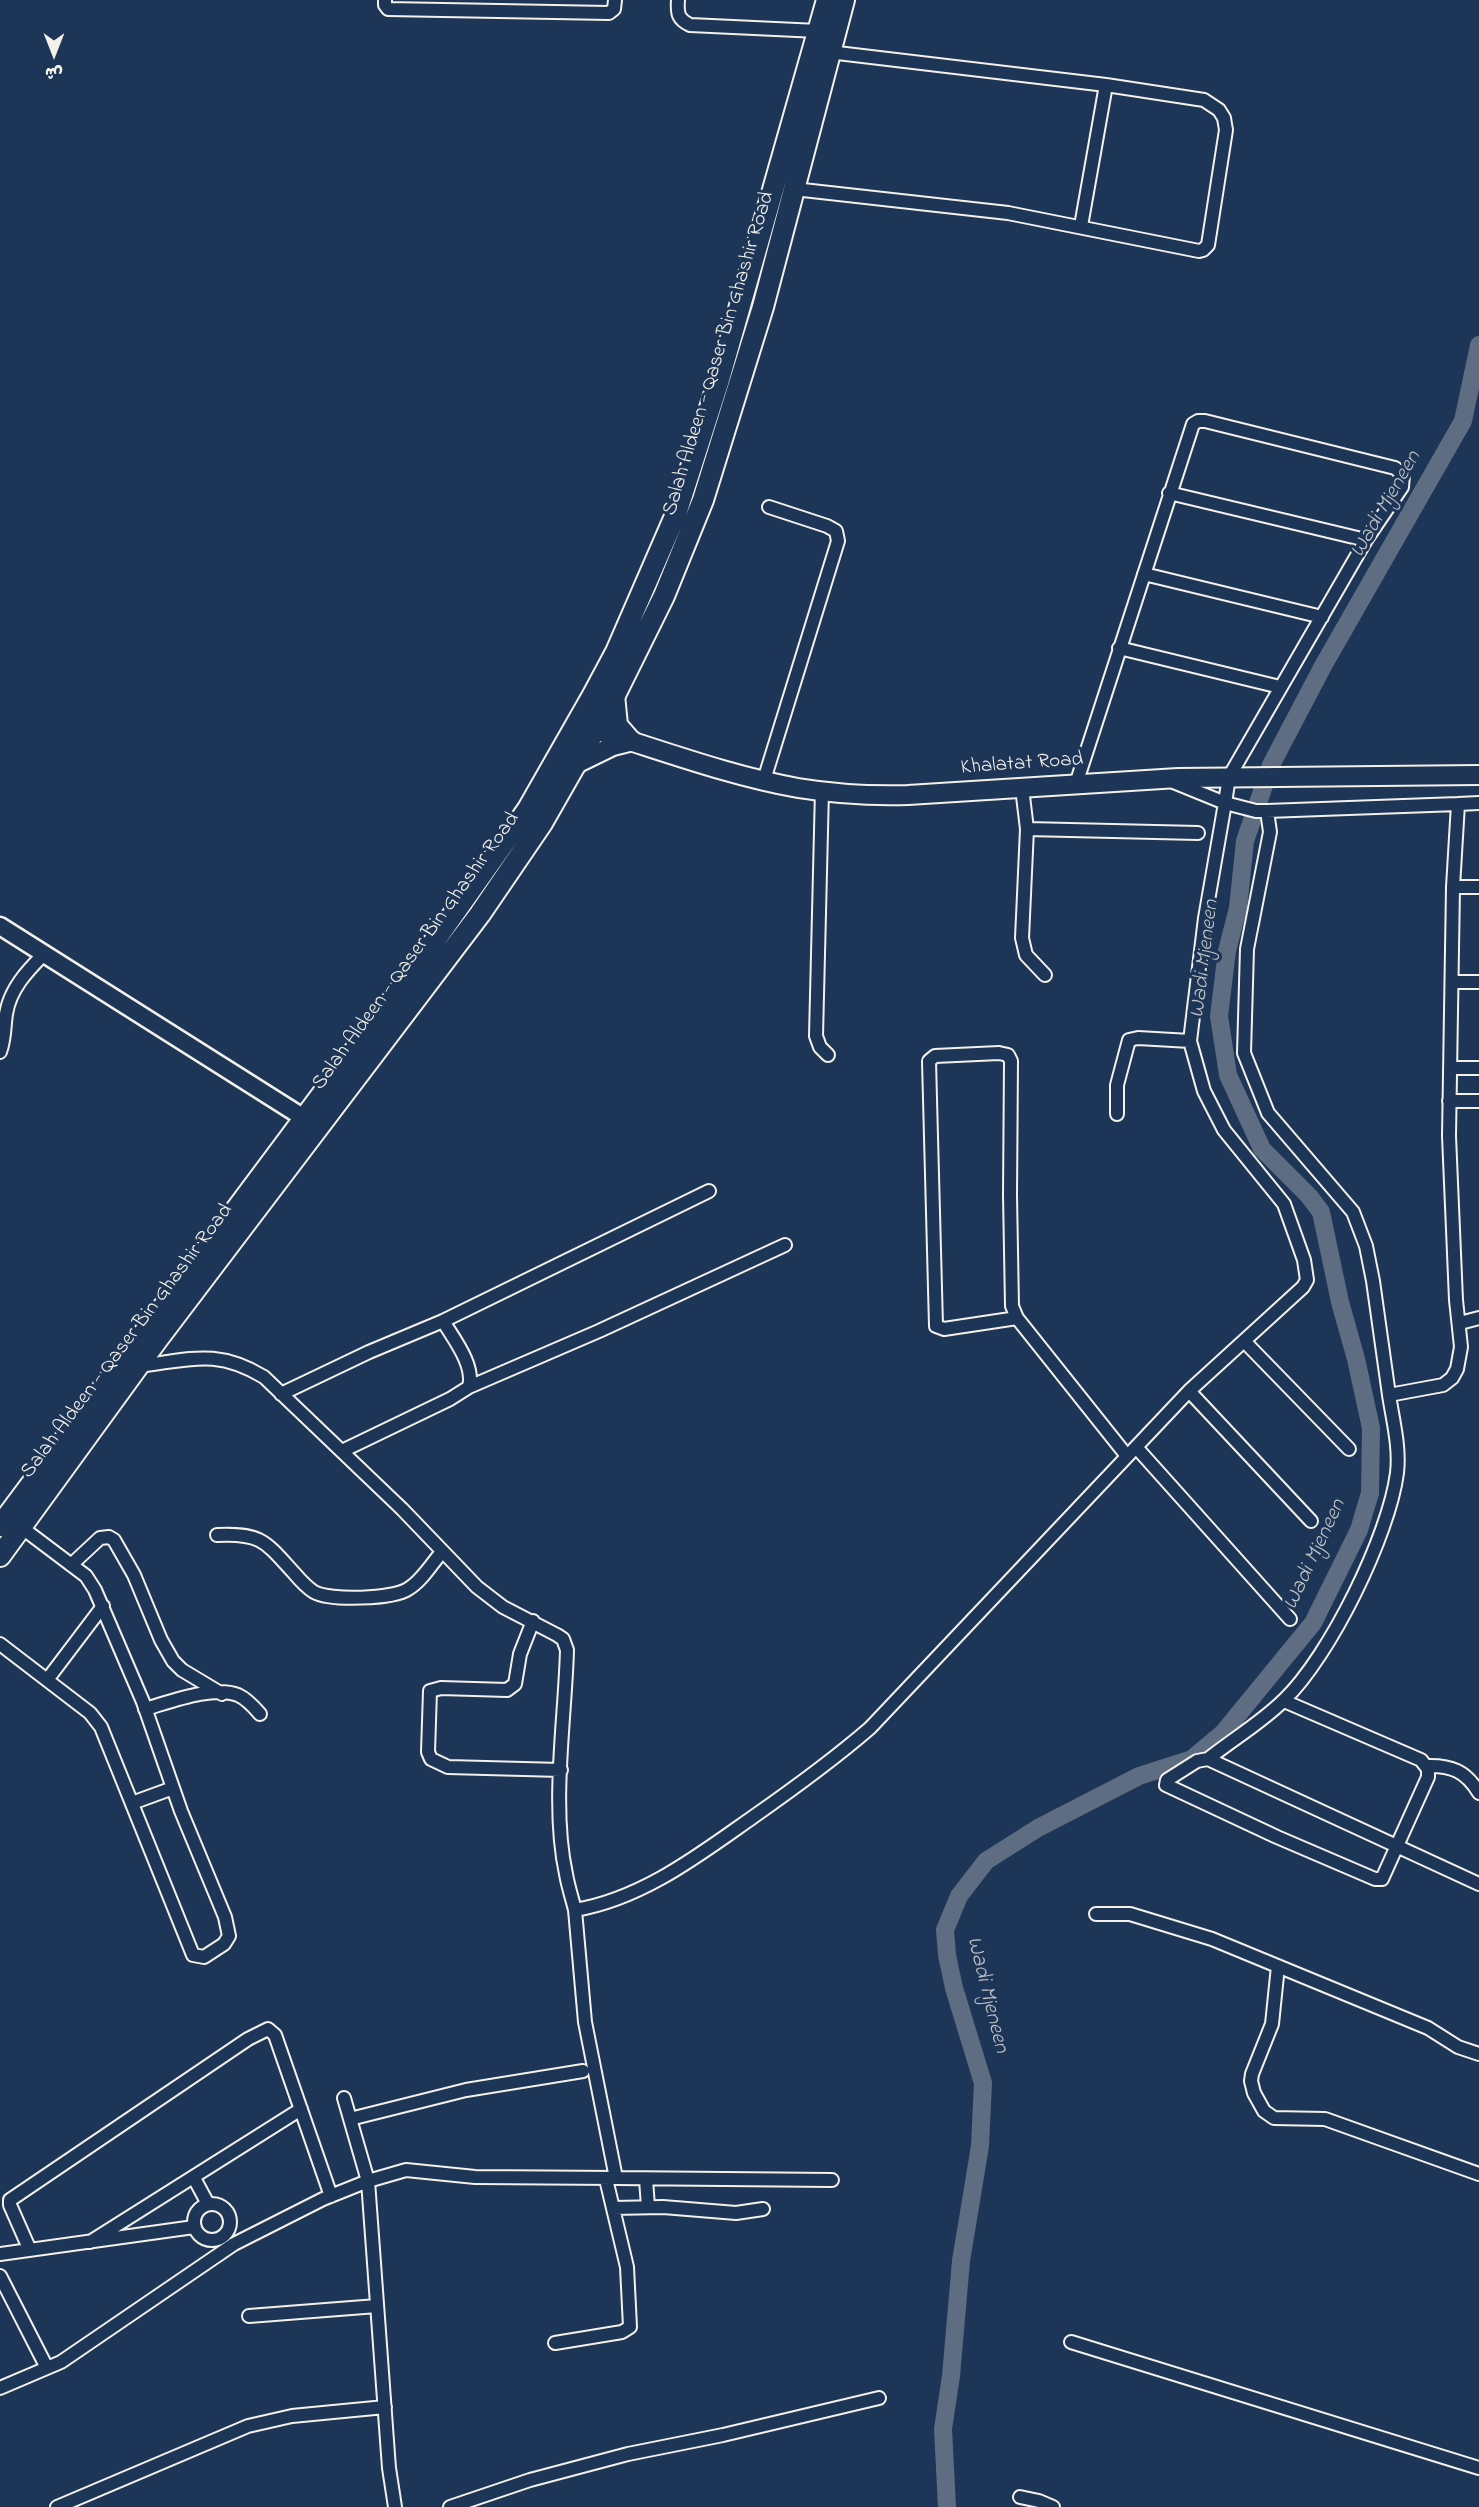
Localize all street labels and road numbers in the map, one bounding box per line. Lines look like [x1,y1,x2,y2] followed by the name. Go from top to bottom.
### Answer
[659,189,781,519] street label: Salah Aldeen - Qaser Bin Ghashir Road
[960,748,1084,782] street label: Khalatat Road
[308,808,526,1096] street label: Salah Aldeen - Qaser Bin Ghashir Road
[16,1200,240,1484] street label: Salah Aldeen - Qaser Bin Ghashir Road

